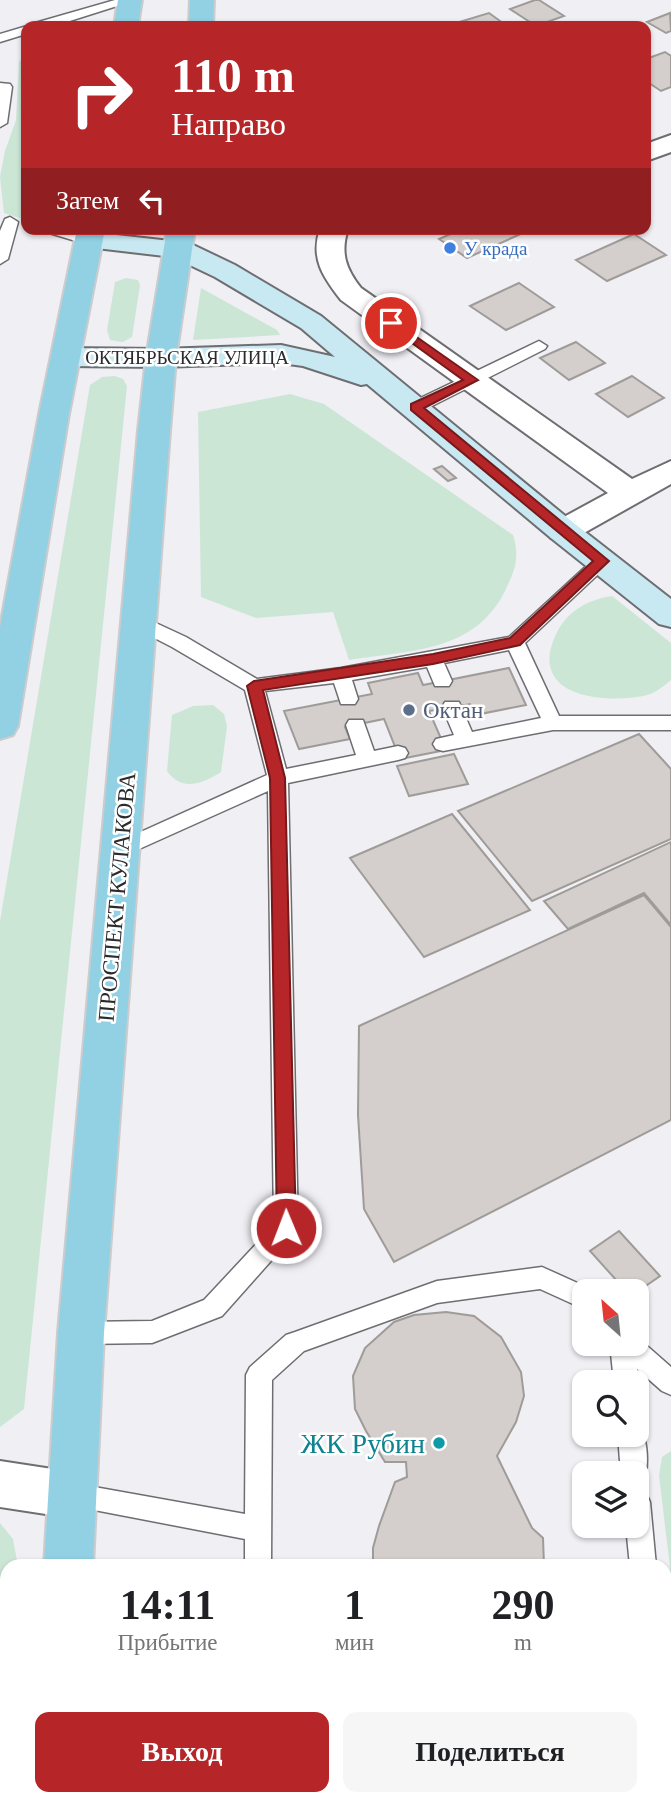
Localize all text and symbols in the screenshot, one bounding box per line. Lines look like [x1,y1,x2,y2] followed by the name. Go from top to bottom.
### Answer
[171,48,295,103] text: 110 m
[56,49,147,140] icon: right
[171,106,286,142] text: Направо
[133,182,171,220] icon: left
[56,186,119,215] text: Затем
[464,238,528,259] place label: У крада
[442,240,458,256] marker: У крада
[361,293,421,353] pin
[372,304,410,342] icon: arrive
[85,347,289,368] street label: ОКТЯБРЬСКАЯ УЛИЦА
[423,698,483,723] place label: Октан
[401,702,417,718] marker: Октан
[94,771,140,1023] street label: ПРОСПЕКТ КУЛАКОВА
[249,1191,323,1265] position arrow
[572,1279,649,1356] north arrow
[572,1279,649,1538] map controls
[572,1370,649,1447] button: search
[301,1428,425,1459] place label: ЖК Рубин
[431,1435,447,1451] marker: ЖК Рубин
[572,1461,649,1538] button: layers
[120,1582,215,1628] text: 14:11
[344,1582,365,1628] text: 1
[492,1582,555,1628] text: 290
[117,1630,218,1655] text: Прибытие
[335,1630,374,1655] text: мин
[514,1630,532,1655] text: m
[35,1712,329,1792] button: Выход
[343,1712,637,1792] button: Поделиться

